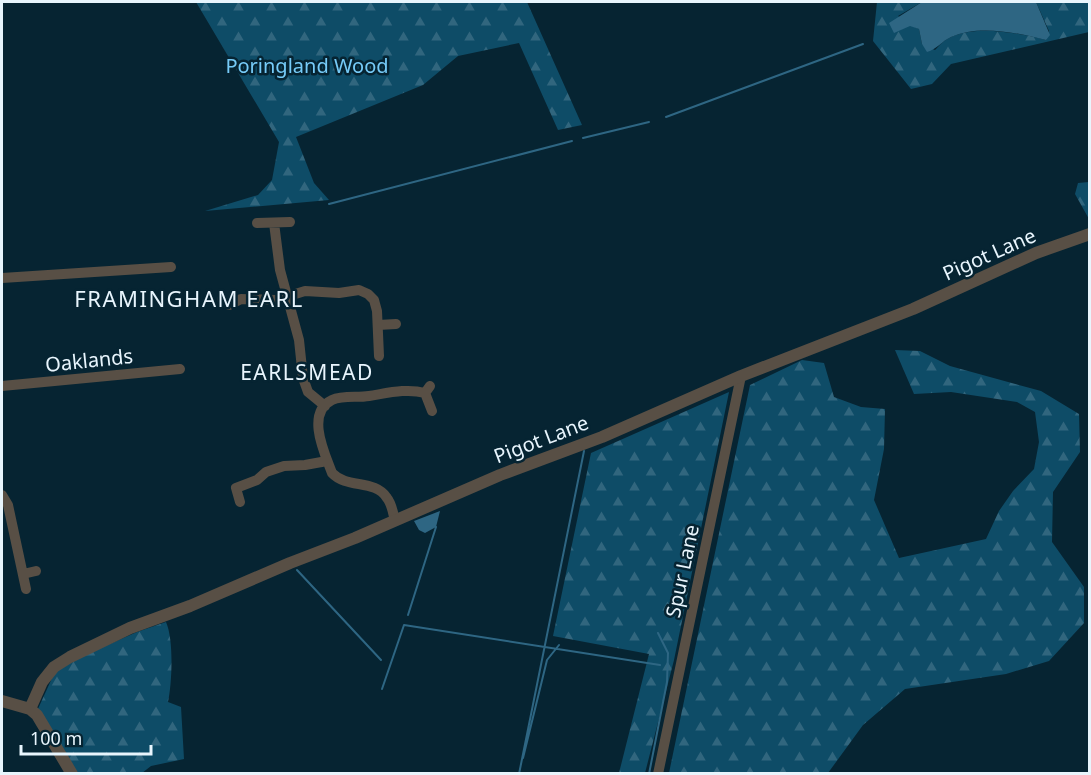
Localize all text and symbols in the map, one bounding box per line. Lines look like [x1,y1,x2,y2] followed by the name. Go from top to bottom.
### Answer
[225,52,389,79] park label: Poringland Wood
[938,221,1040,287] street label: Pigot Lane
[74,283,304,313] district label: FRAMINGHAM EARL
[44,342,134,378] street label: Oaklands
[240,358,374,386] district label: EARLSMEAD
[490,409,592,469] street label: Pigot Lane
[659,522,705,620] street label: Spur Lane
[21,718,152,756] scale bar
[30,726,82,750] text: 100 m

